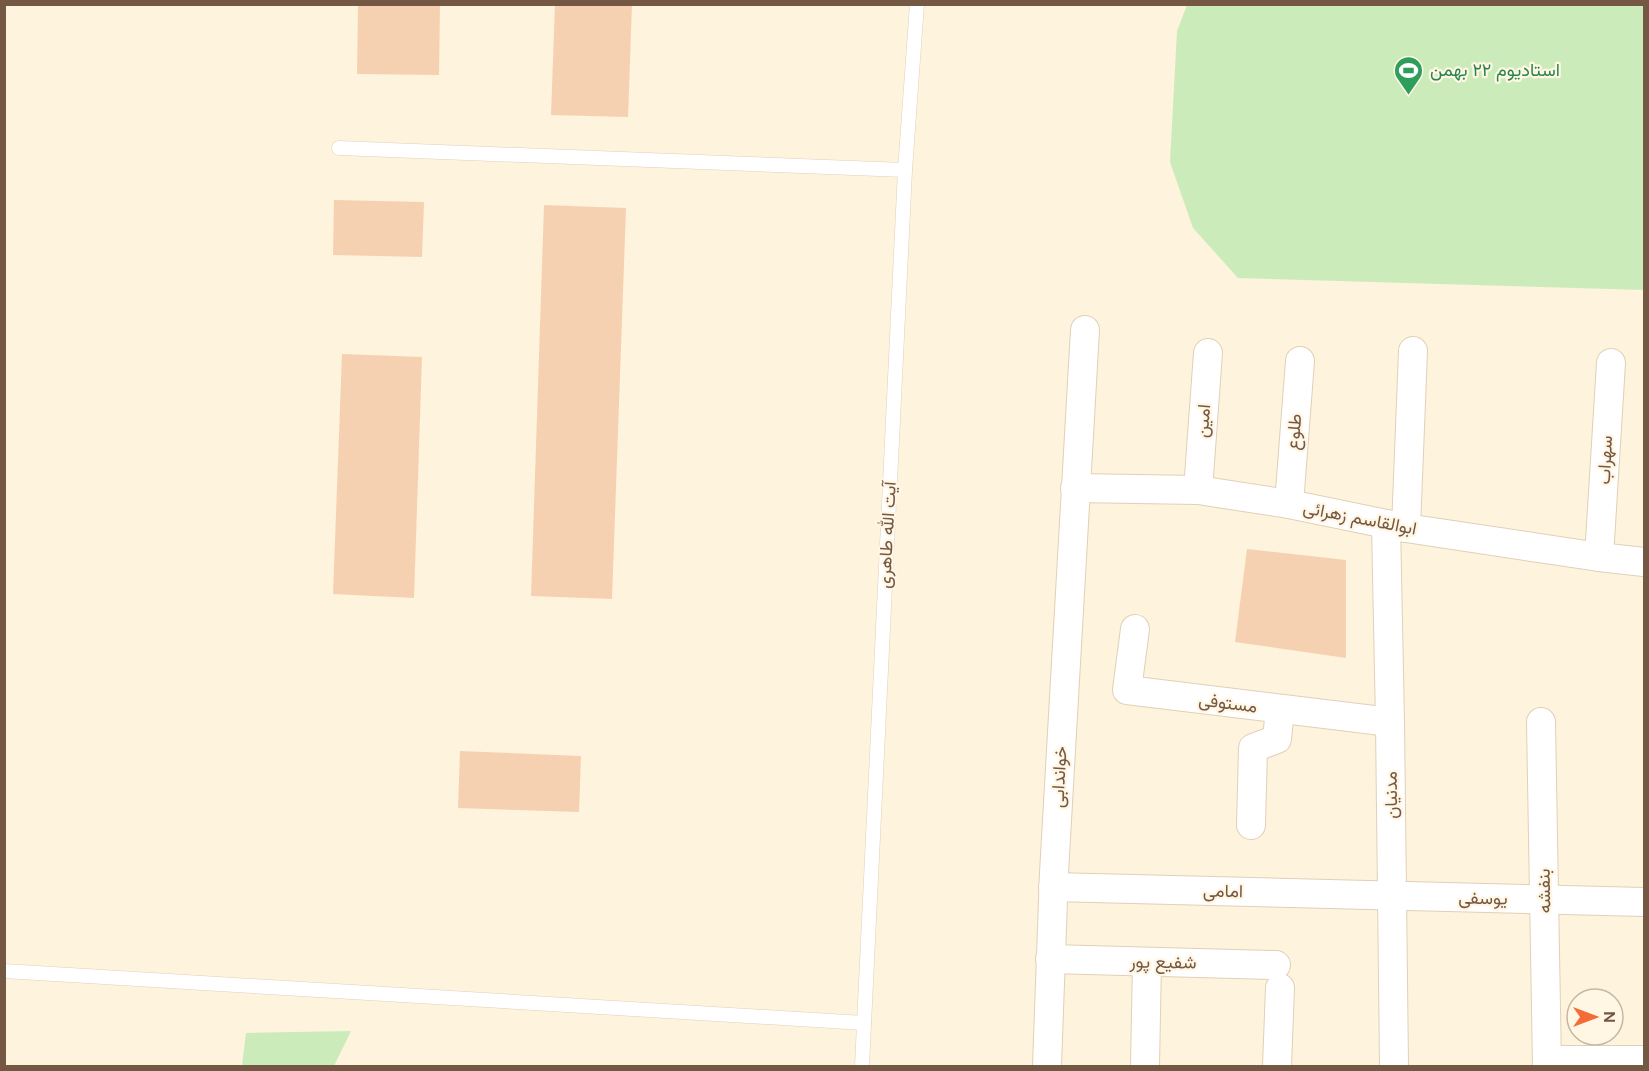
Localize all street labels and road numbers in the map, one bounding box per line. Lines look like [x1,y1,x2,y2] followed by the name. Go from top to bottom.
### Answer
[1190,403,1216,439] street label: امین
[1281,413,1307,451] street label: طلوع
[1592,435,1618,485] street label: سهراب
[872,479,902,589] street label: آیت الله طاهری
[1301,495,1419,541] street label: ابوالقاسم زهرائی
[1197,687,1259,719] street label: مستوفی
[1045,746,1073,808] street label: خواندابی
[1379,771,1403,819] street label: مدنیان
[1532,868,1556,914] street label: بنفشه
[1203,879,1243,903] street label: امامی
[1458,886,1508,910] street label: یوسفی
[1128,949,1197,975] street label: شفیع پور

